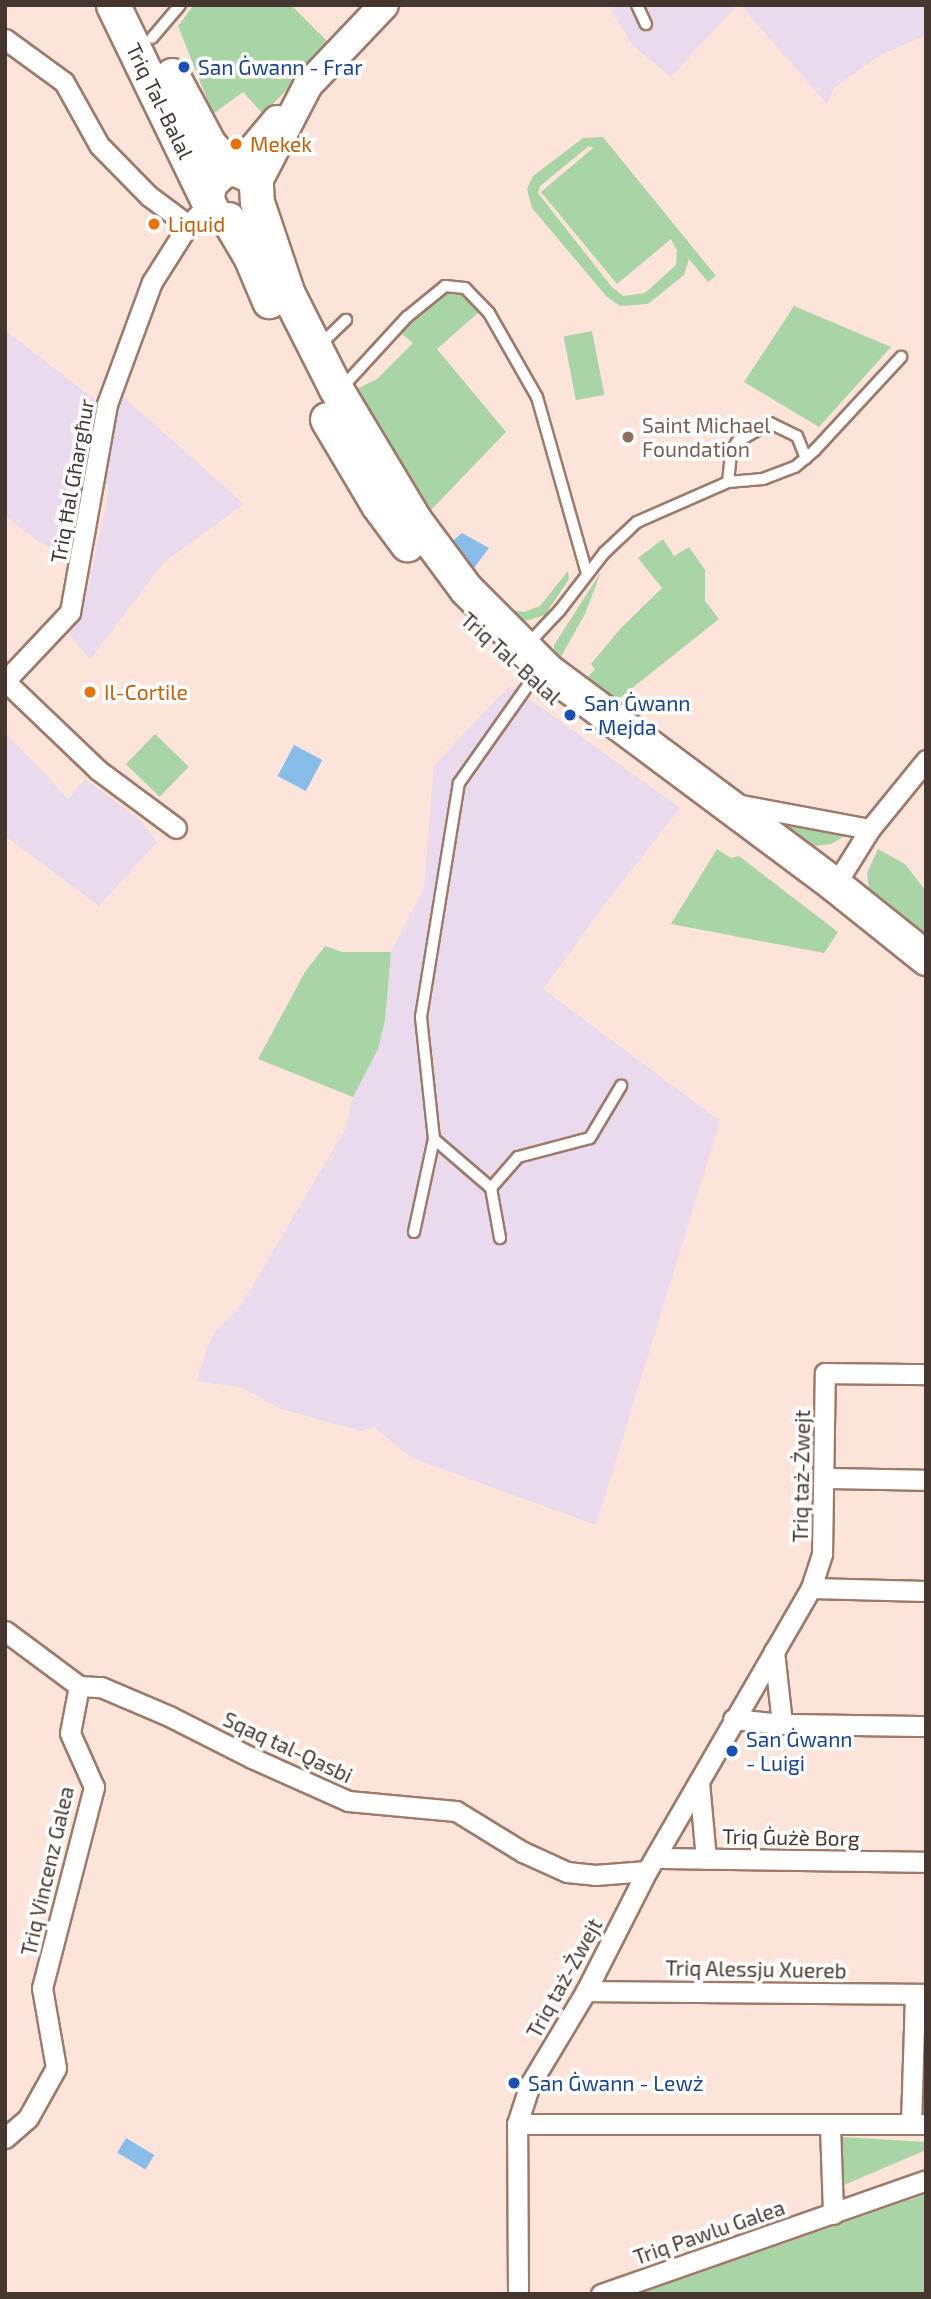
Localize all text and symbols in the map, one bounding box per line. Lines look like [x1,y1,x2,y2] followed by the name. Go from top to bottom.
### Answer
[121,39,199,163] street label: Triq Tal-Balal
[198,54,363,80] place label: San Ġwann - Frar
[176,59,192,75] marker: San Ġwann - Frar
[250,131,312,157] place label: Mekek
[228,136,244,152] marker: Mekek
[168,211,225,237] place label: Liquid
[146,216,162,232] marker: Liquid
[45,397,99,565] street label: Triq Ħal Għargħur
[642,412,771,462] place label: Saint Michael Foundation
[620,429,636,445] marker: Saint Michael Foundation
[456,606,566,710] street label: Triq Tal-Balal
[104,679,188,705] place label: Il-Cortile
[82,684,98,700] marker: Il-Cortile
[584,690,691,740] place label: San Ġwann - Mejda
[562,707,578,723] marker: San Ġwann - Mejda
[787,1409,815,1543] street label: Triq taż-Żwejt
[219,1706,357,1788] street label: Sqaq tal-Qasbi
[746,1726,853,1776] place label: San Ġwann - Luigi
[724,1743,740,1759] marker: San Ġwann - Luigi
[15,1784,79,1958] street label: Triq Vincenz Galea
[722,1823,860,1851] street label: Triq Ġużè Borg
[521,1914,607,2042] street label: Triq taż-Żwejt
[665,1955,847,1983] street label: Triq Alessju Xuereb
[528,2070,703,2096] place label: San Ġwann - Lewż
[506,2075,522,2091] marker: San Ġwann - Lewż
[630,2194,788,2270] street label: Triq Pawlu Galea

